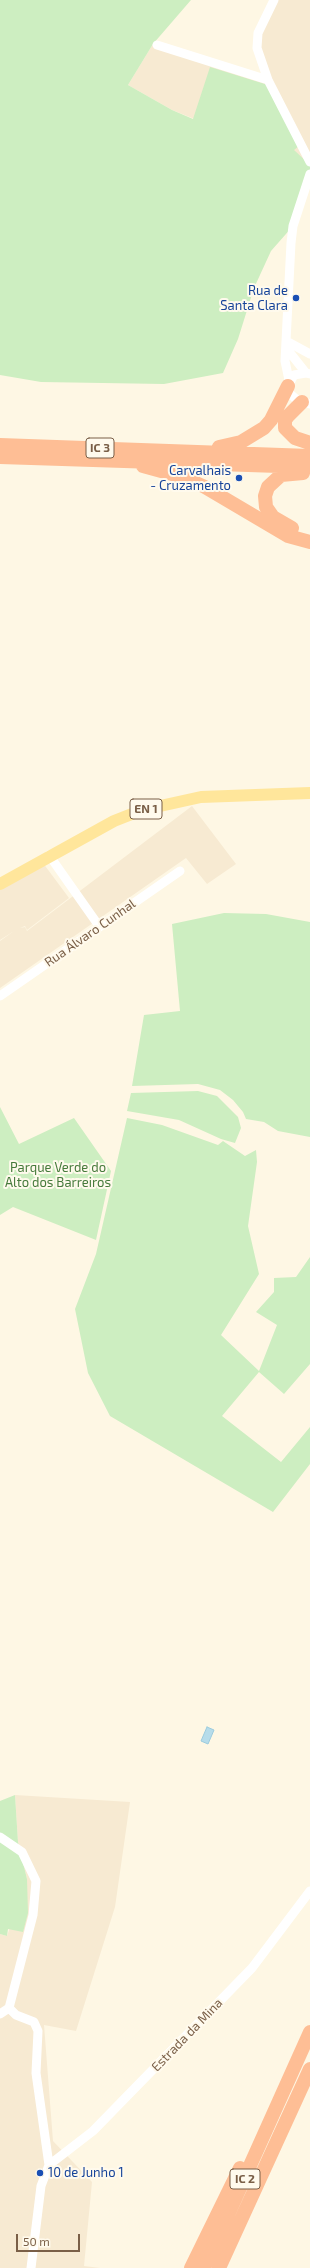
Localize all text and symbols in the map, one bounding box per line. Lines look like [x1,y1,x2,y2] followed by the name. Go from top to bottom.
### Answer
[220,283,288,314] place label: Rua de Santa Clara
[291,293,301,303] marker: Rua de Santa Clara
[86,438,114,458] road number: IC 3
[150,463,231,494] place label: Carvalhais - Cruzamento
[234,473,244,483] marker: Carvalhais - Cruzamento
[130,799,162,819] road number: EN 1
[42,896,138,970] street label: Rua Álvaro Cunhal
[5,1160,111,1191] park label: Parque Verde do Alto dos Barreiros
[148,1995,226,2075] street label: Estrada da Mina
[48,2165,124,2181] place label: 10 de Junho 1
[35,2168,45,2178] marker: 10 de Junho 1
[230,2169,260,2189] road number: IC 2
[18,2226,82,2252] scale bar
[23,2234,50,2248] text: 50 m

